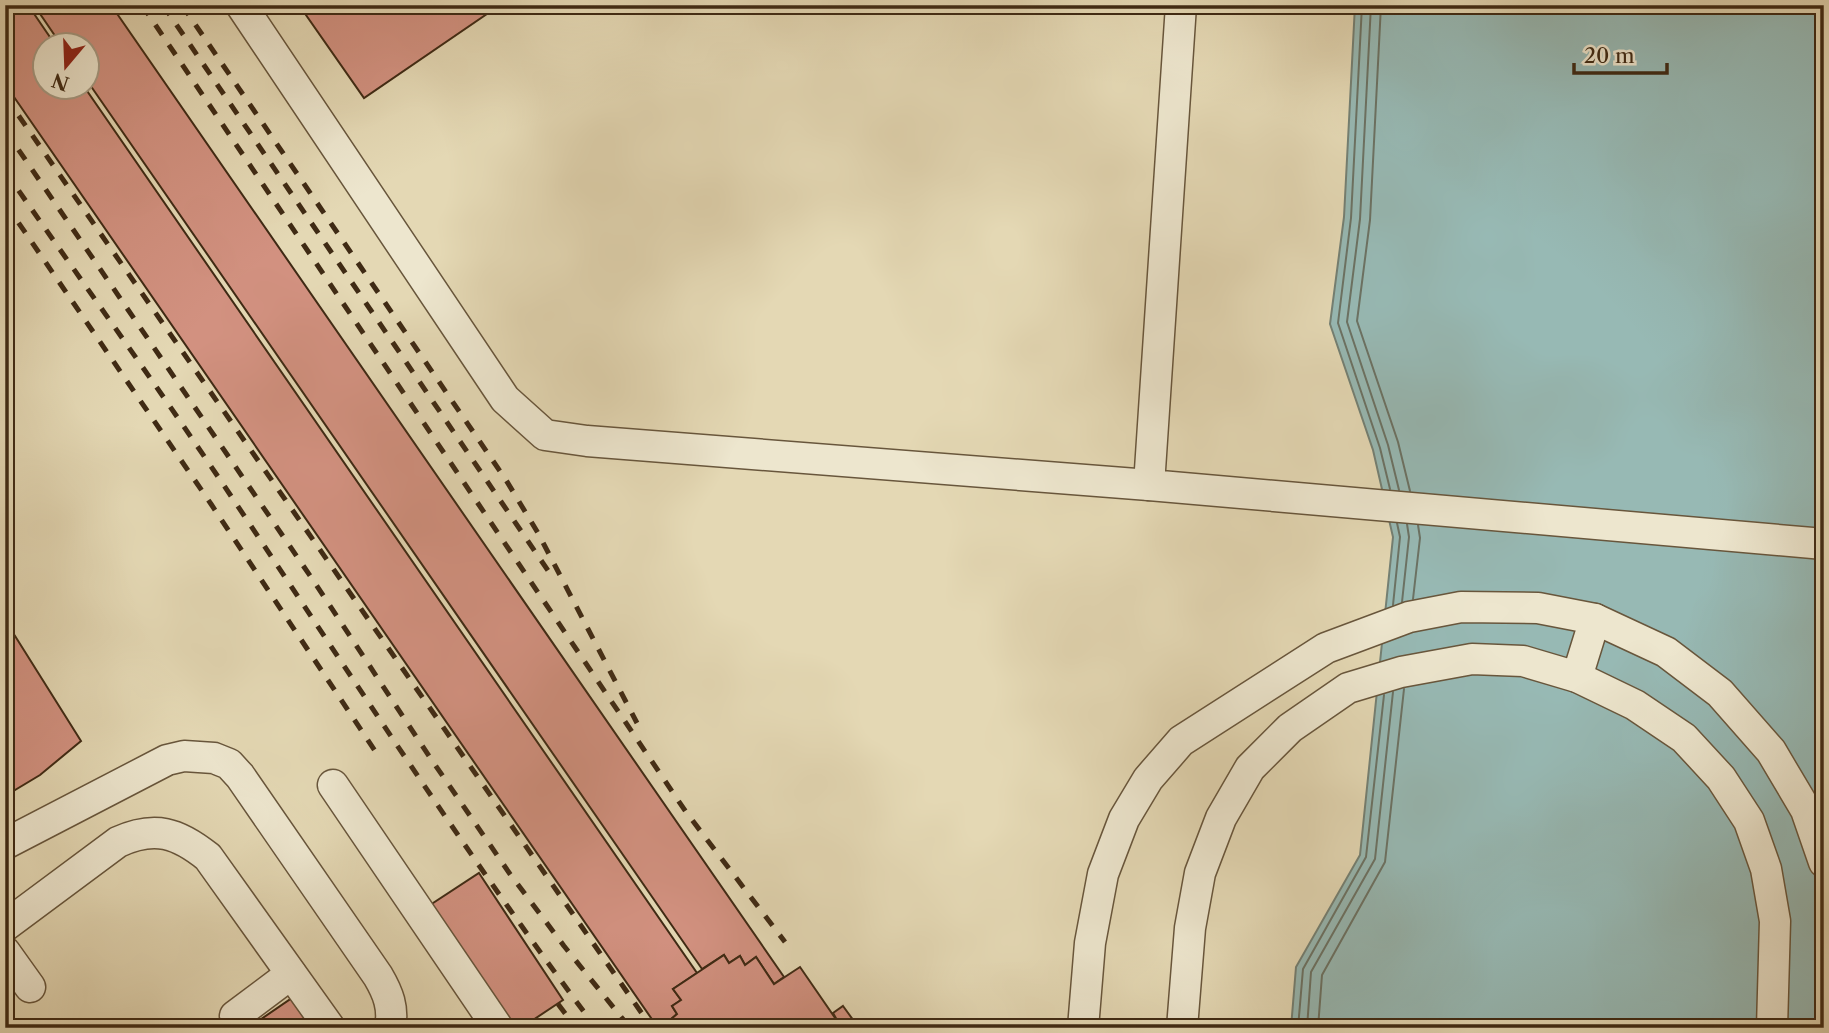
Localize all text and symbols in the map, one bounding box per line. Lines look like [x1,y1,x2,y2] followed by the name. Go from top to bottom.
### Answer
[32,32,102,102] north arrow
[1574,32,1666,76] scale bar
[1584,43,1635,68] text: 20 m
[49,68,72,95] text: N

